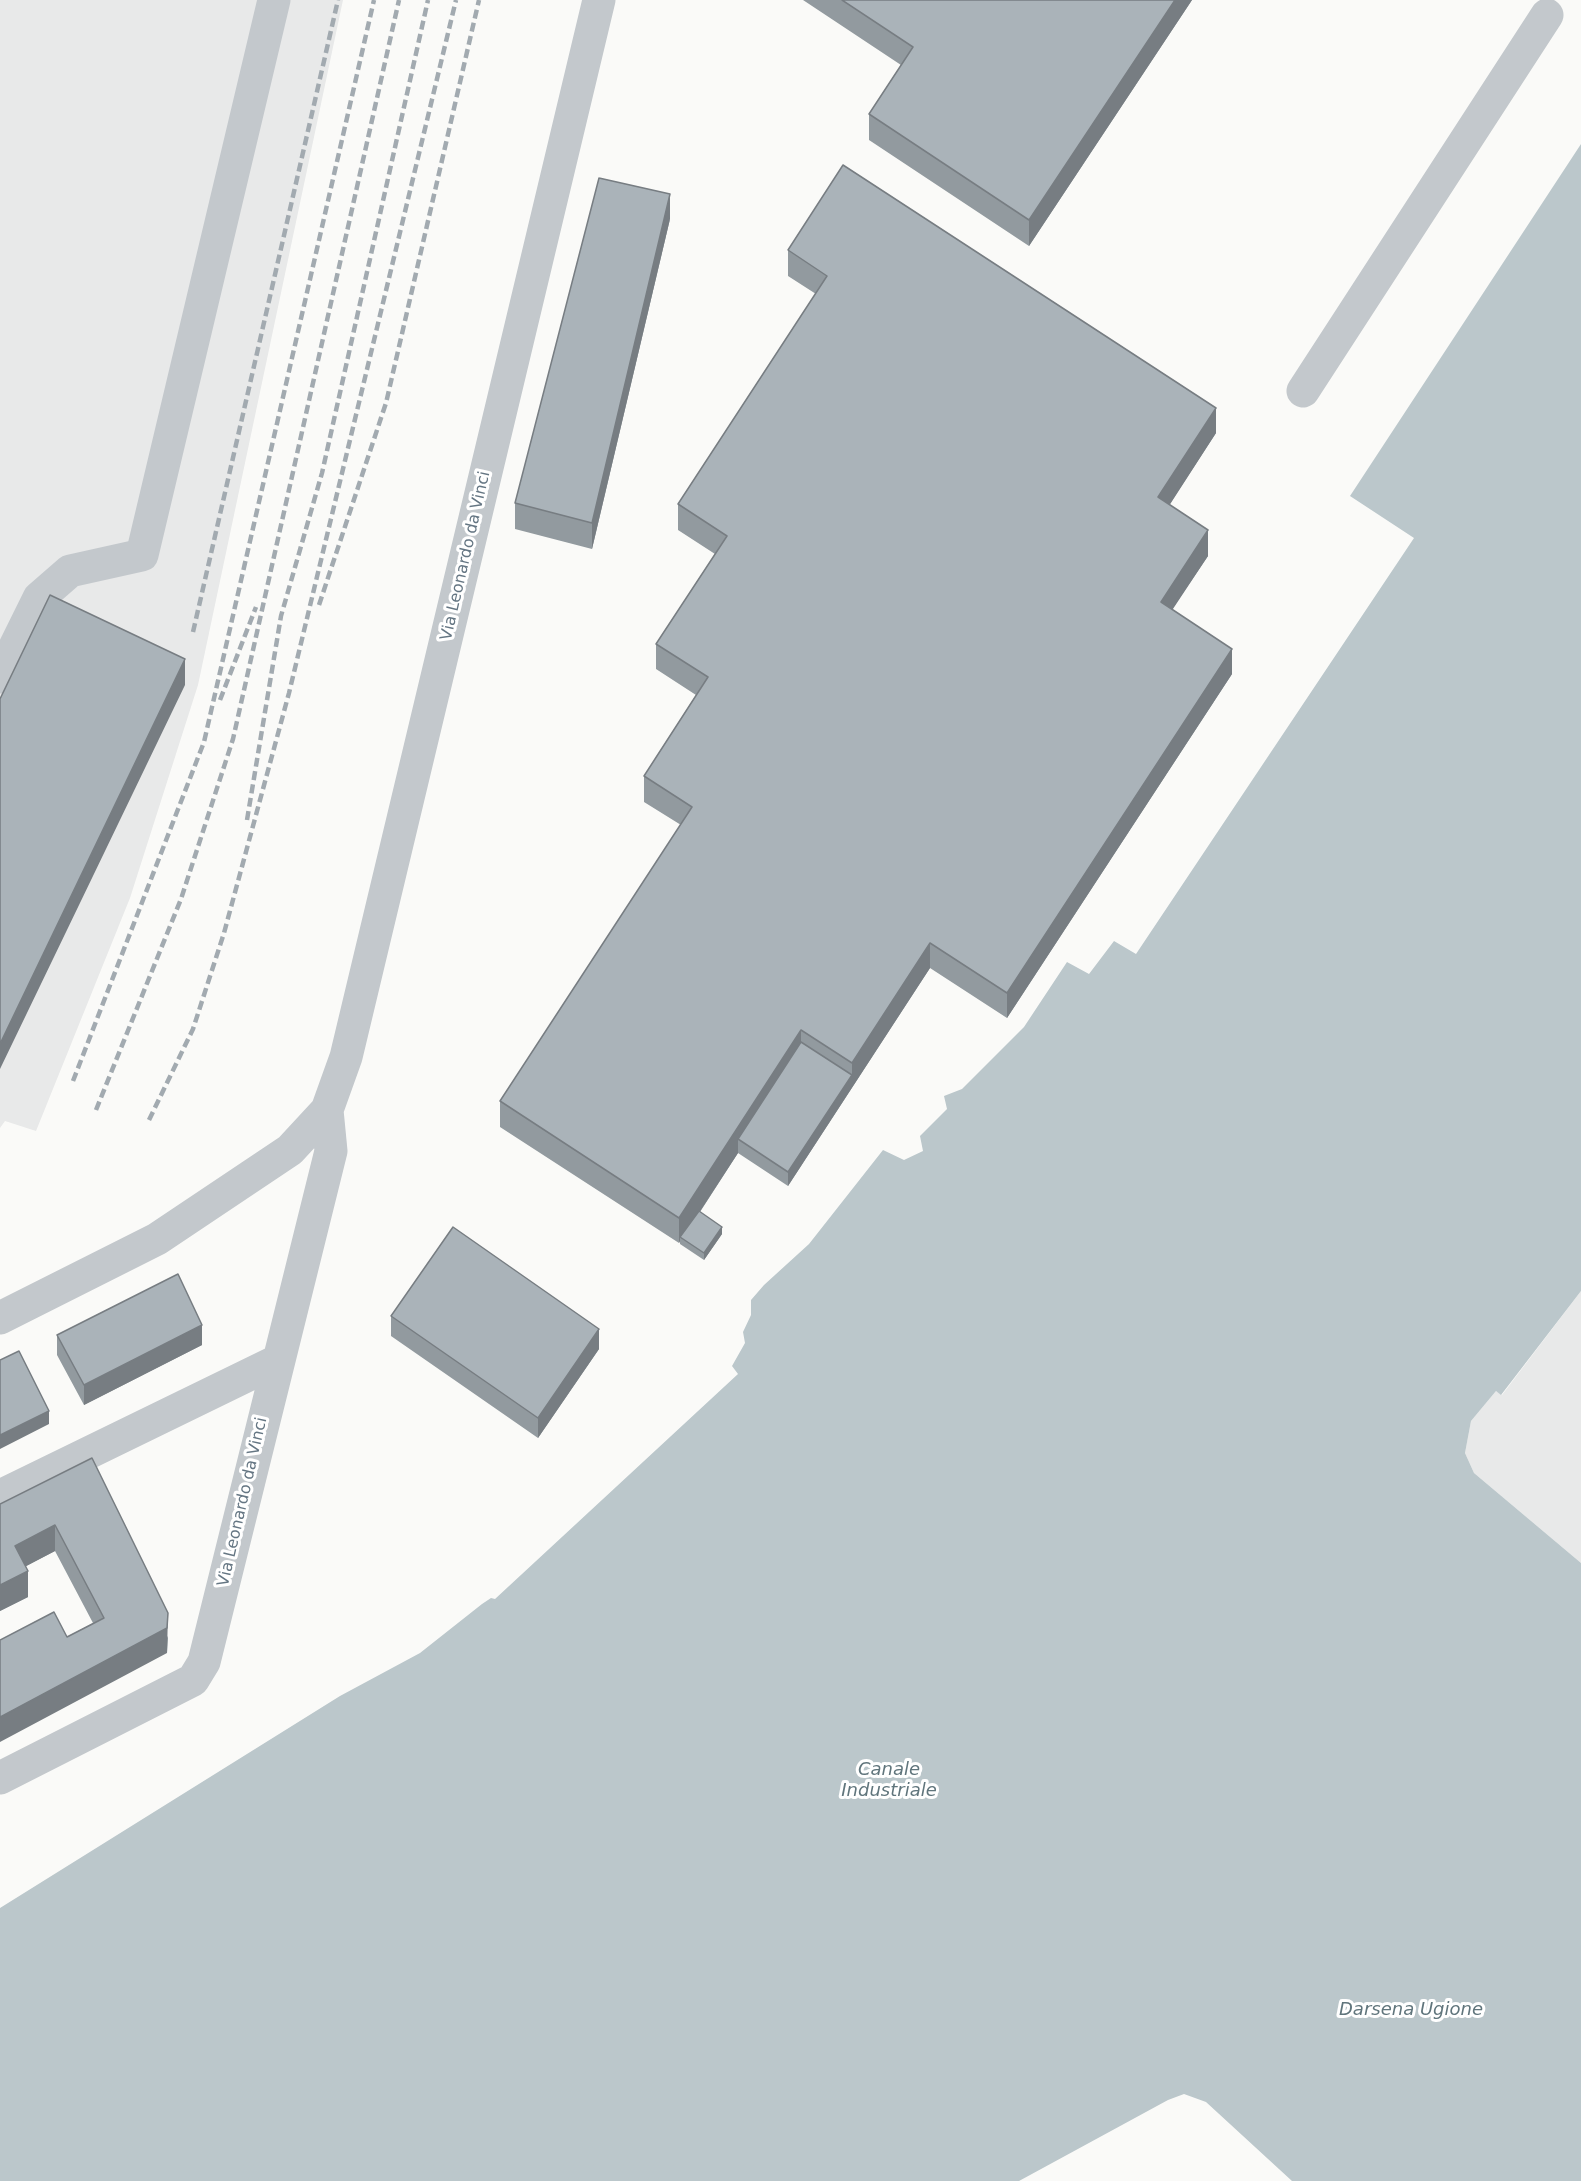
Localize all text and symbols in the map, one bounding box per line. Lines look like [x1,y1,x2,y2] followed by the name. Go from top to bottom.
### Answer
[437,470,495,642] street label: Via Leonardo da Vinci
[214,1416,272,1588] street label: Via Leonardo da Vinci
[841,1759,937,1802] water label: Canale Industriale
[1339,1999,1483,2021] water label: Darsena Ugione

